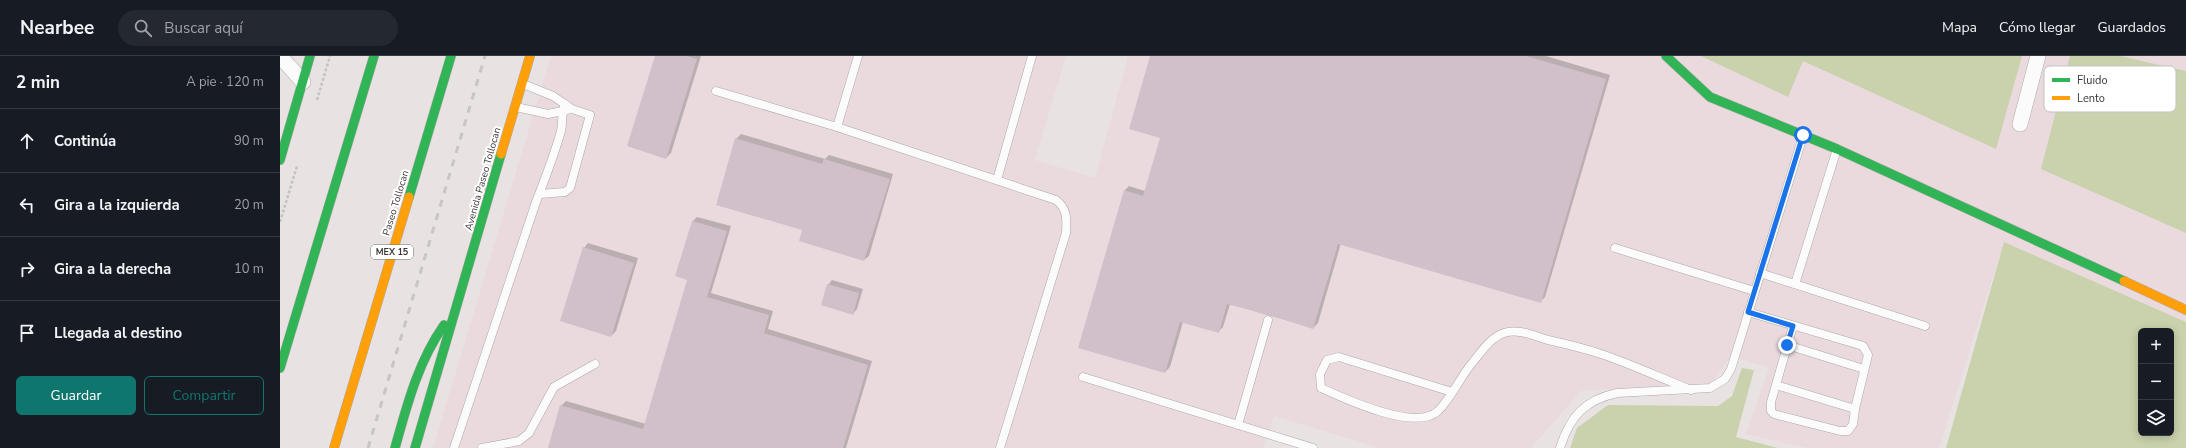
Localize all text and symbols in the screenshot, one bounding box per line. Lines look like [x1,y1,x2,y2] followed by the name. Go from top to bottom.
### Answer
[118,10,398,46] search box
[20,15,94,41] text: Nearbee
[132,17,154,39] icon: search
[164,18,243,38] text: Buscar aquí
[1942,18,1977,37] text: Mapa
[1999,18,2075,37] text: Cómo llegar
[2097,18,2166,37] text: Guardados
[2044,66,2176,112] legend
[16,71,60,94] text: 2 min
[186,73,264,91] text: A pie · 120 m
[2077,73,2108,88] text: Fluido
[2077,91,2105,106] text: Lento
[462,126,504,232] street label: Avenida Paseo Tollocan
[1794,126,1812,144] route start
[16,130,38,152] icon: ahead
[54,131,116,151] text: Continúa
[234,132,264,150] text: 90 m
[379,169,413,237] street label: Paseo Tollocan
[16,194,38,216] icon: left
[54,195,180,215] text: Gira a la izquierda
[234,196,264,214] text: 20 m
[371,245,413,259] road number: MEX 15
[16,258,38,280] icon: right
[54,259,171,279] text: Gira a la derecha
[234,260,264,278] text: 10 m
[16,322,38,344] icon: arrive
[54,323,182,343] text: Llegada al destino
[2138,328,2174,436] map controls
[2138,328,2174,364] button: +
[1778,336,1796,354] route end
[2138,364,2174,400] button: −
[16,376,136,415] button: Guardar
[144,376,264,415] button: Compartir
[2138,400,2174,436] button: layers

